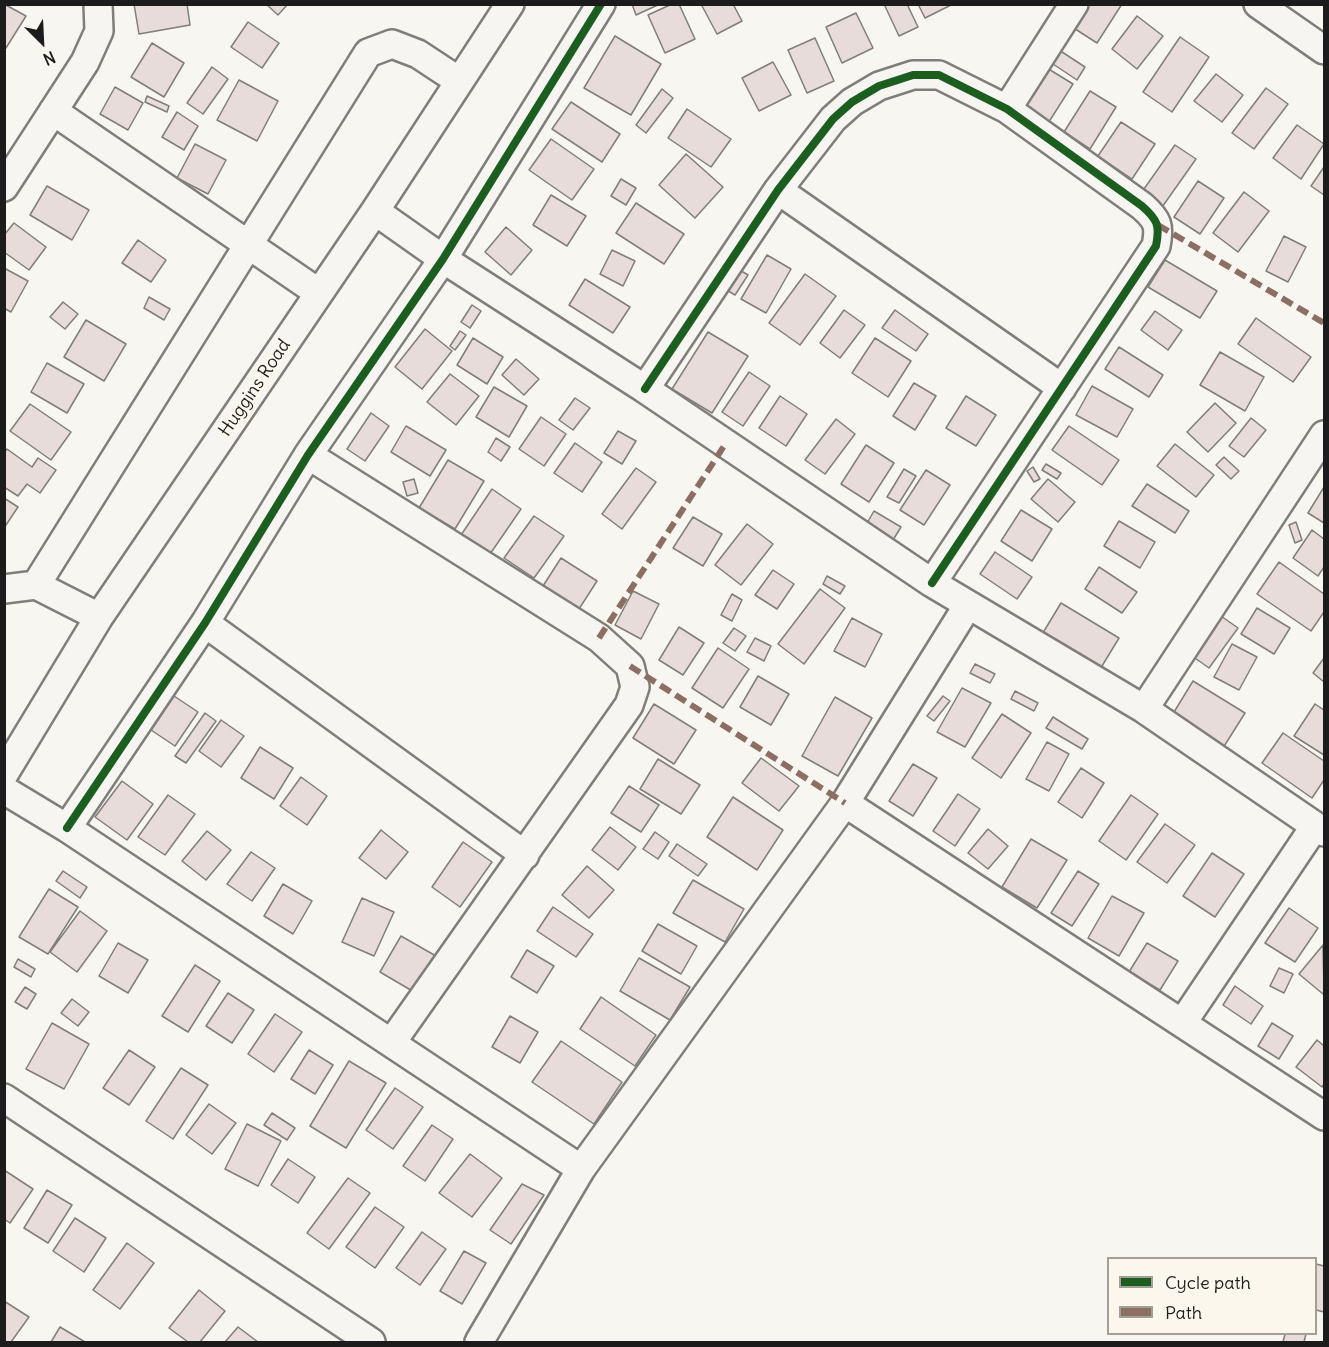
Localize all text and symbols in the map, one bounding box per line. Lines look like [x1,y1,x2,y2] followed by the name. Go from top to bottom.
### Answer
[12,12,72,72] north arrow
[40,47,58,70] text: N
[215,335,295,441] street label: Huggins Road
[1107,1257,1317,1335] legend
[1165,1271,1251,1294] text: Cycle path
[1165,1301,1202,1324] text: Path

